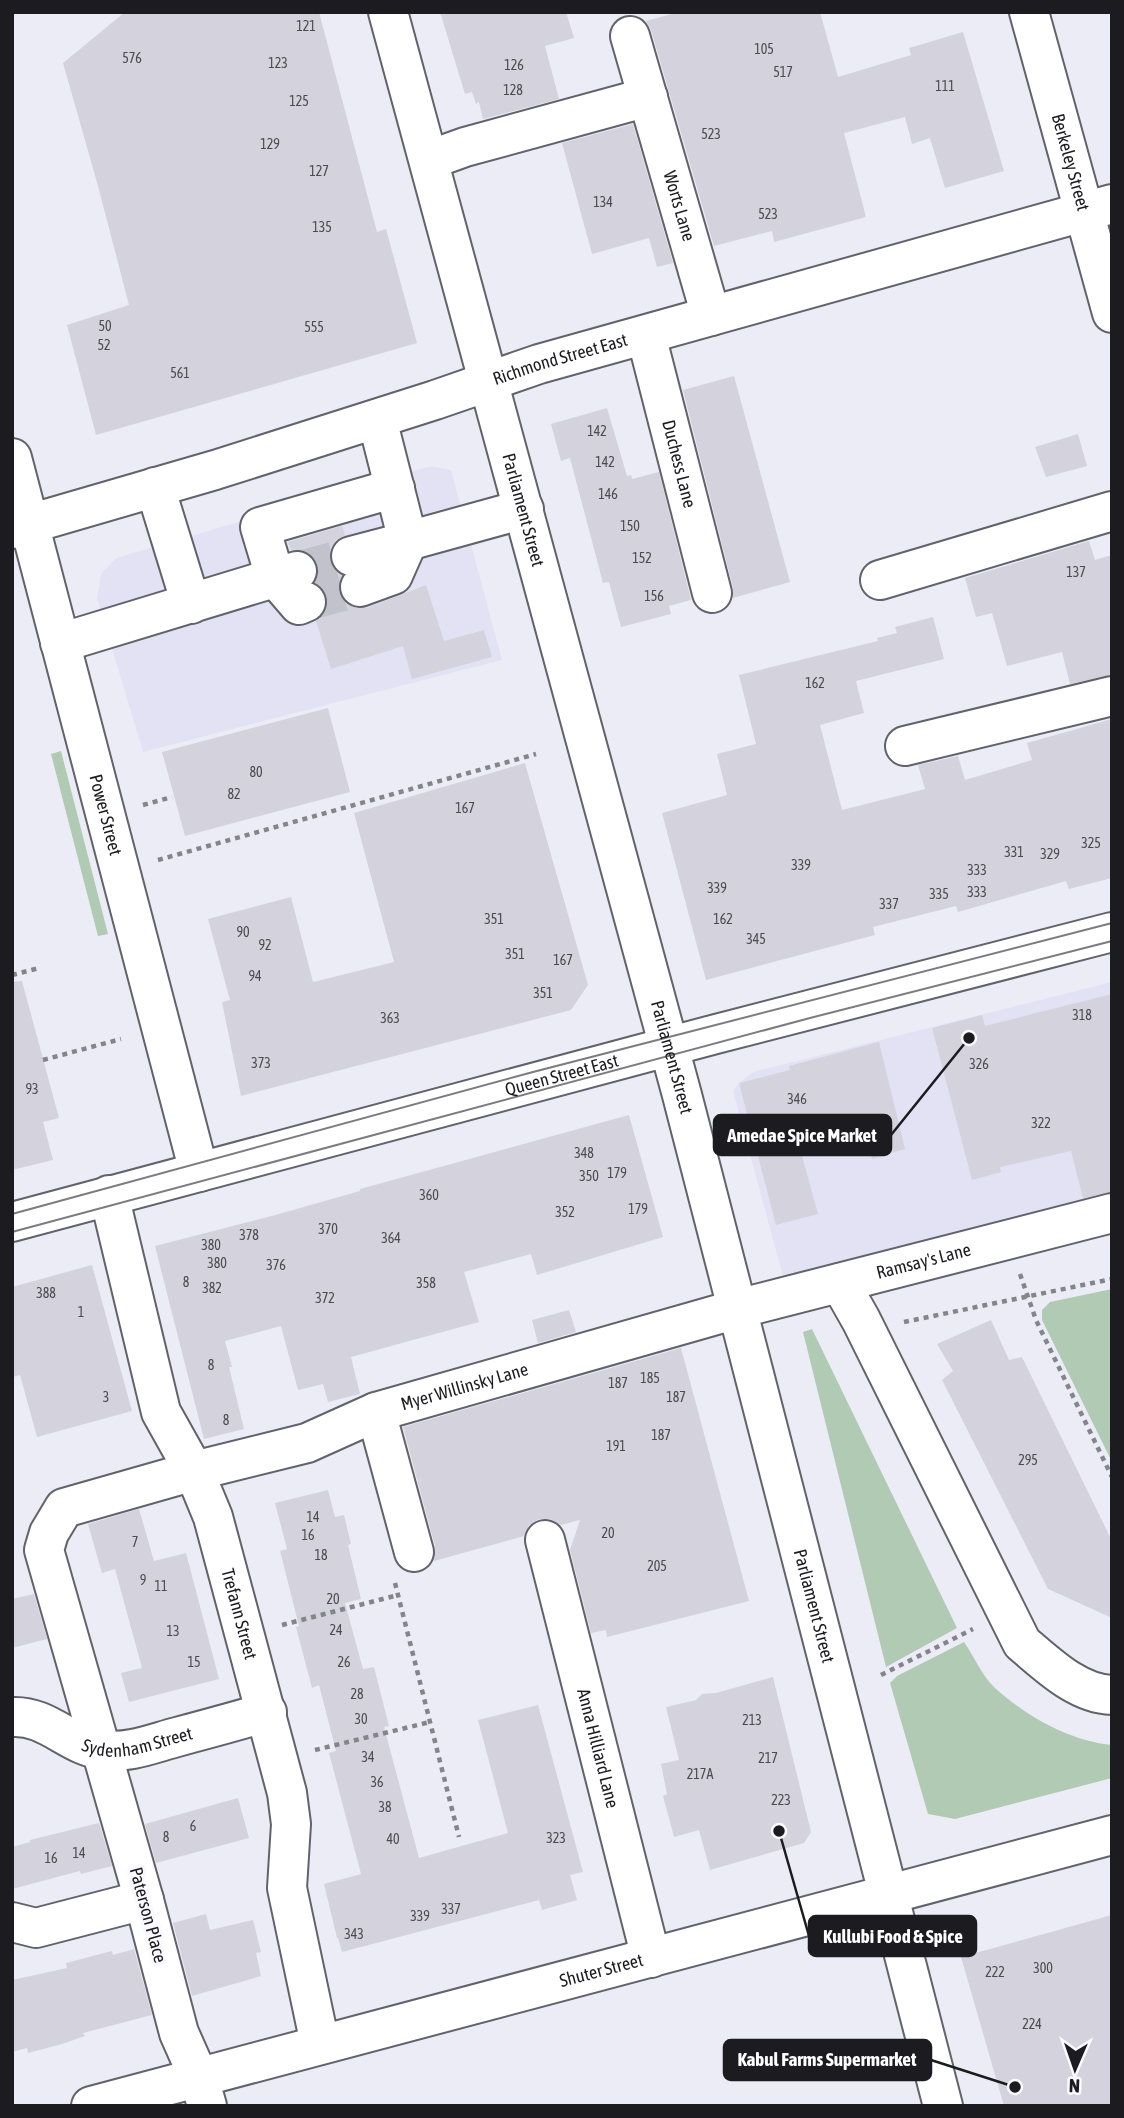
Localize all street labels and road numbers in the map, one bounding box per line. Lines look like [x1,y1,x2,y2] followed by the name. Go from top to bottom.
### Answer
[1048,111,1094,213] street label: Berkeley Street
[660,168,700,244] street label: Worts Lane
[490,329,630,389] street label: Richmond Street East
[658,418,701,510] street label: Duchess Lane
[498,451,549,569] street label: Parliament Street
[85,772,127,858] street label: Power Street
[647,998,697,1116] street label: Parliament Street
[503,1050,620,1100] street label: Queen Street East
[874,1239,973,1283] street label: Ramsay's Lane
[398,1358,530,1414] street label: Myer Willinsky Lane
[790,1547,839,1665] street label: Parliament Street
[217,1566,262,1662] street label: Trefann Street
[573,1686,624,1810] street label: Anna Hilliard Lane
[79,1722,194,1761] street label: Sydenham Street
[126,1865,171,1965] street label: Paterson Place
[557,1949,645,1991] street label: Shuter Street

